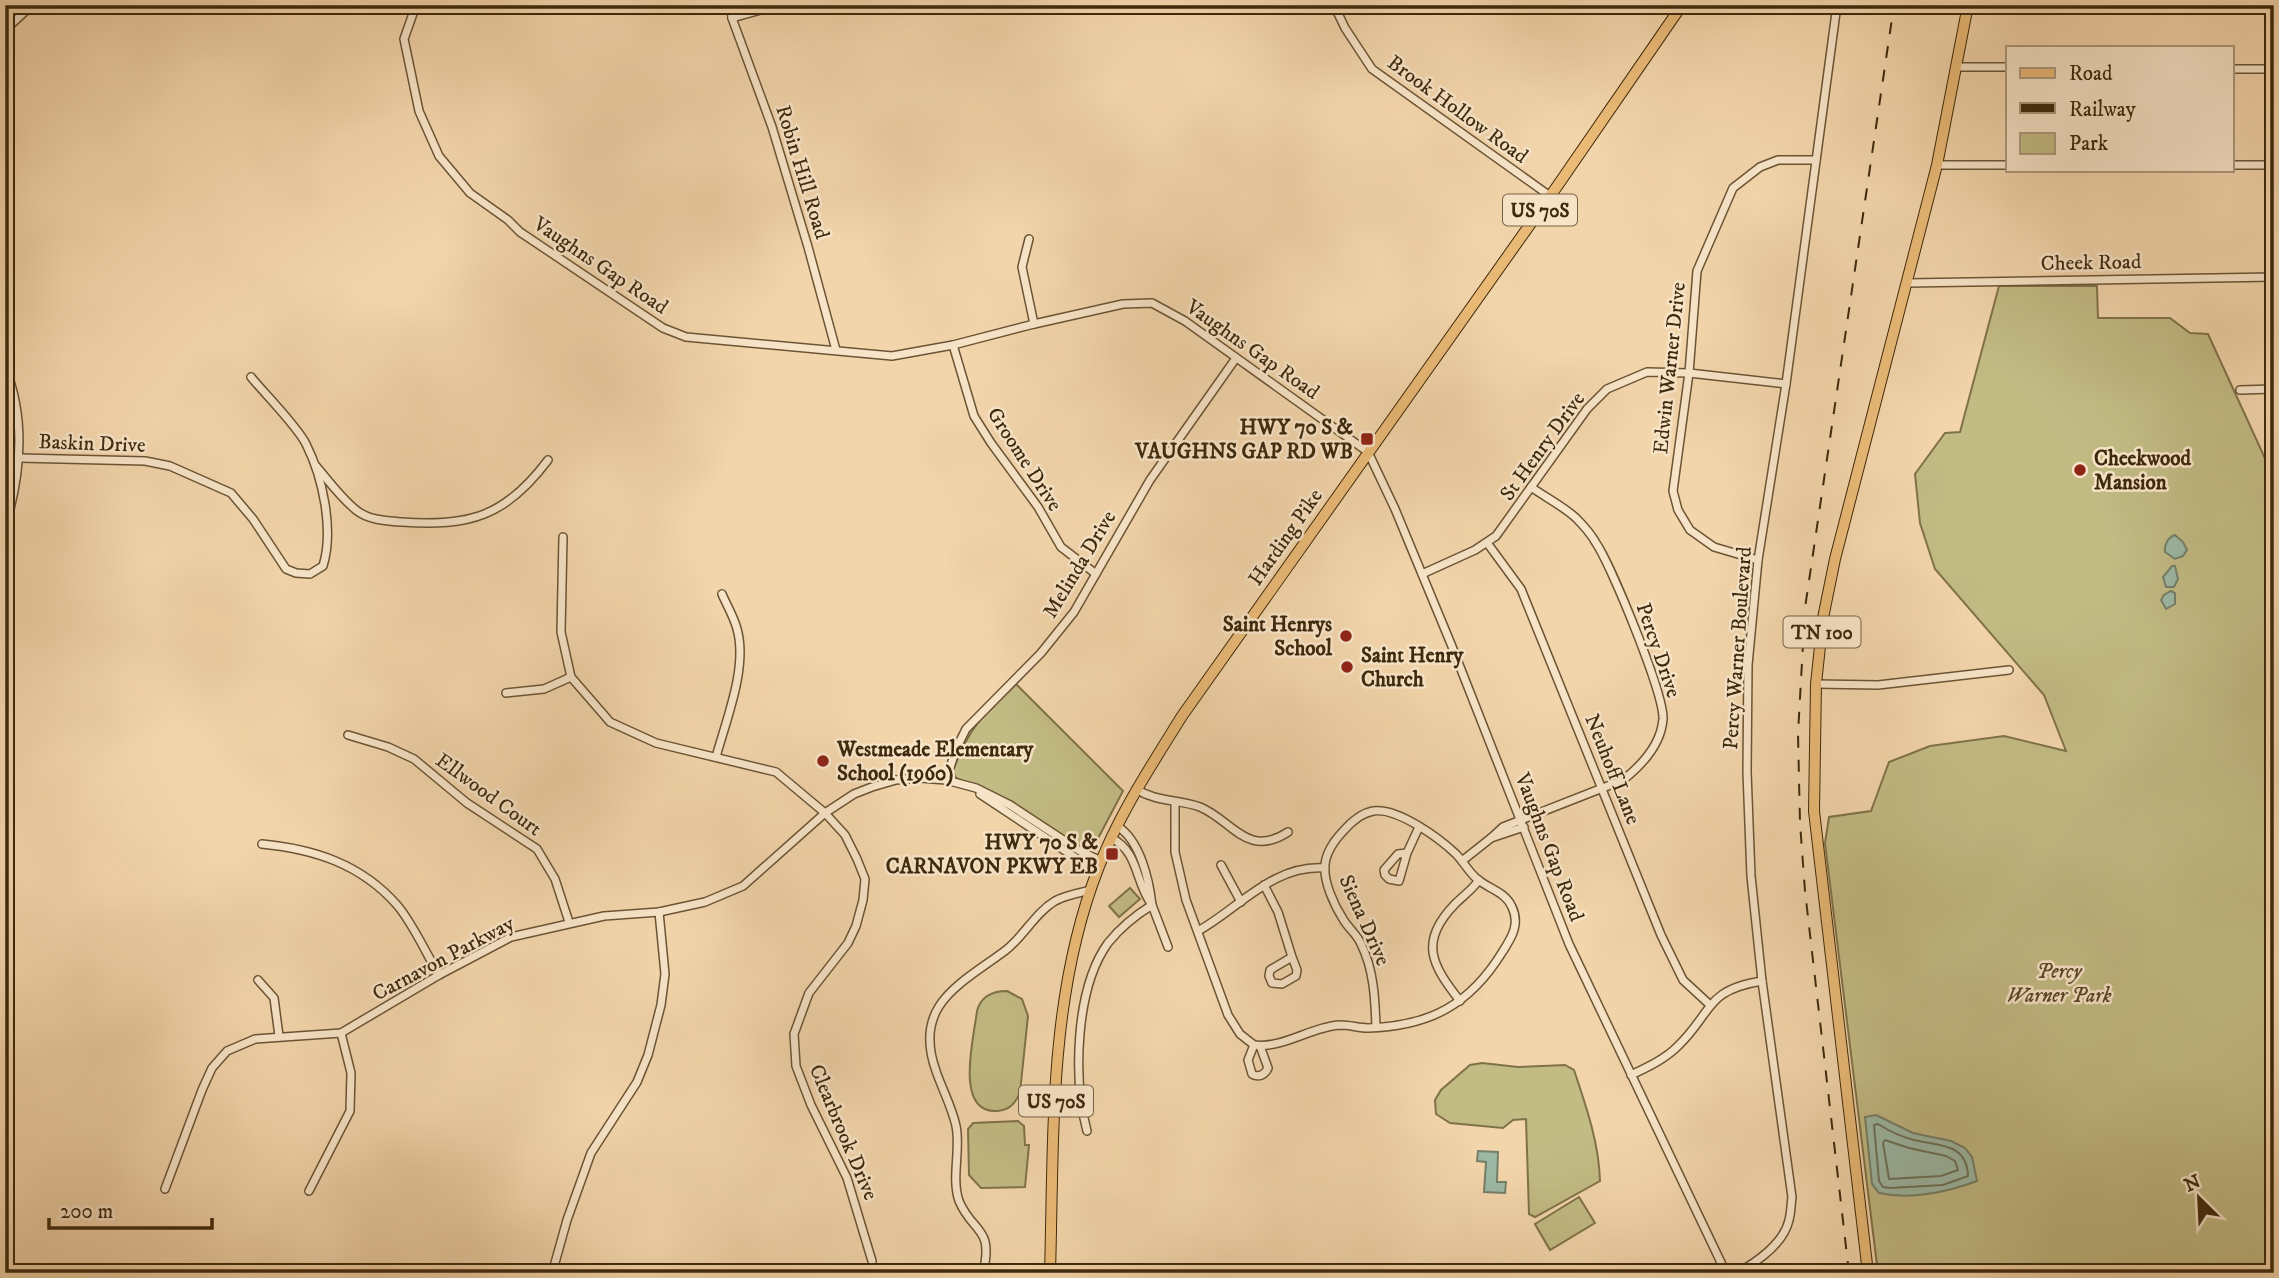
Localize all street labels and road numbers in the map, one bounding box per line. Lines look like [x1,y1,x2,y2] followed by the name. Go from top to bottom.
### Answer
[1382,50,1533,170] street label: Brook Hollow Road
[769,102,835,243] street label: Robin Hill Road
[1503,194,1577,226] road number: US 70S
[527,211,673,321] street label: Vaughns Gap Road
[2040,249,2142,277] street label: Cheek Road
[1648,280,1692,455] street label: Edwin Warner Drive
[1180,294,1325,406] street label: Vaughns Gap Road
[1495,387,1591,506] street label: St Henry Drive
[981,403,1068,517] street label: Groome Drive
[38,429,146,459] street label: Baskin Drive
[1243,484,1329,591] street label: Harding Pike
[1038,506,1122,623] street label: Melinda Drive
[1718,545,1758,750] street label: Percy Warner Boulevard
[1630,599,1686,701] street label: Percy Drive
[1784,617,1860,648] road number: TN 100
[1578,710,1646,829] street label: Neuhoff Lane
[430,748,547,842] street label: Ellwood Court
[1508,769,1590,926] street label: Vaughns Gap Road
[1333,871,1396,970] street label: Siena Drive
[368,910,520,1007] street label: Carnavon Parkway
[803,1060,884,1205] street label: Clearbrook Drive
[1019,1086,1093,1116] road number: US 70S

